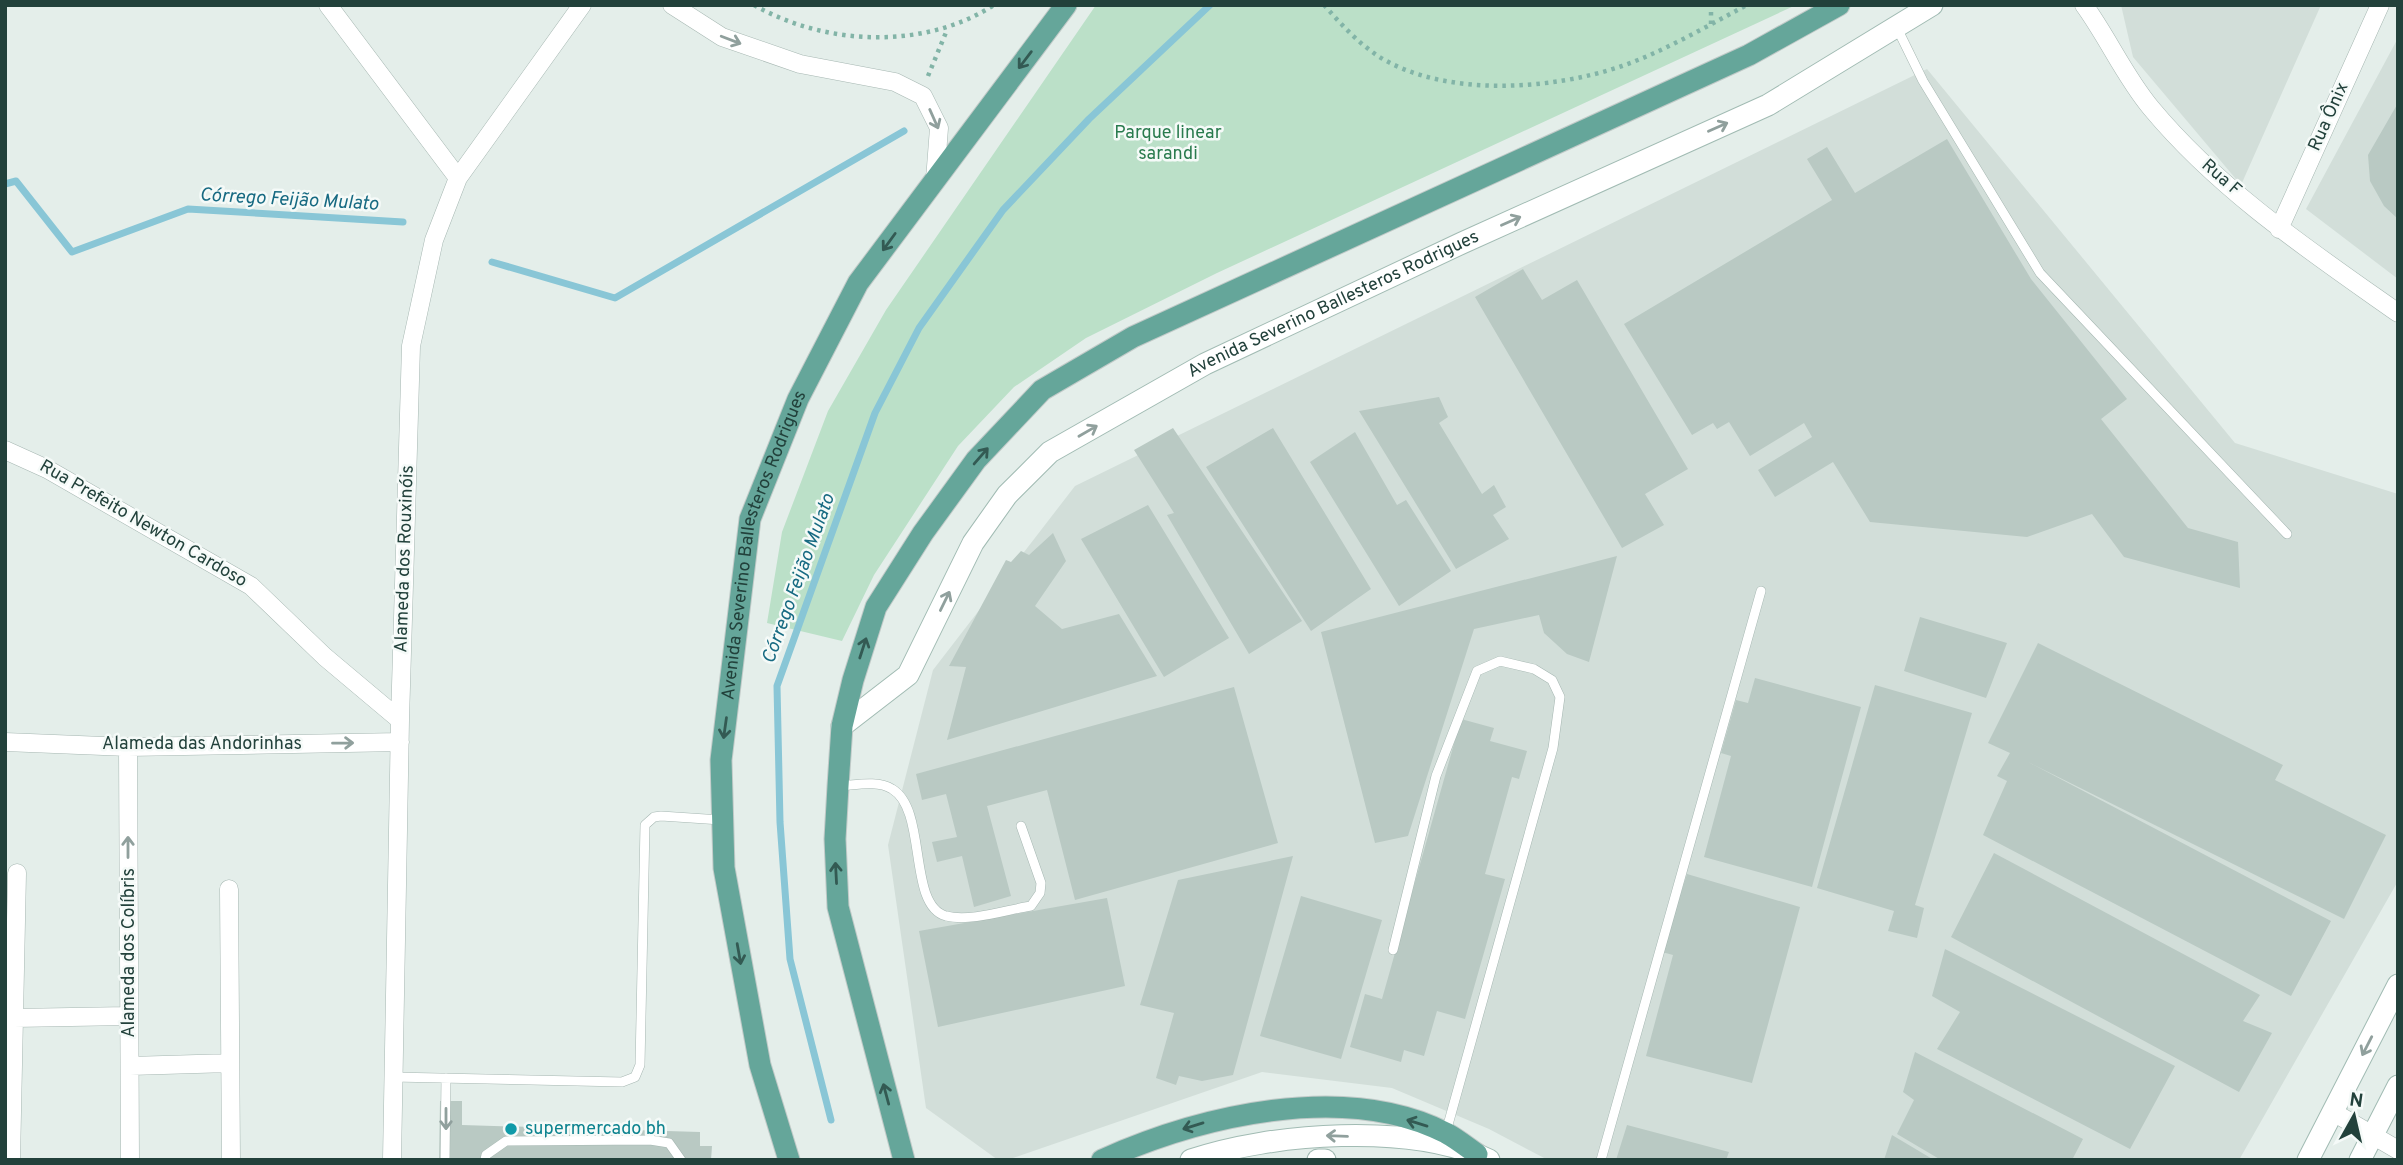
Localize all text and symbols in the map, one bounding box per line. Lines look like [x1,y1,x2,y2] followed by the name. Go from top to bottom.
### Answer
[719,34,741,47] one-way arrow
[1018,50,1032,69] one-way arrow
[2302,78,2354,155] street label: Rua Ônix
[928,108,941,129] one-way arrow
[1707,120,1729,133] one-way arrow
[1114,122,1222,166] park label: Parque linear sarandi
[2196,154,2246,202] street label: Rua F
[199,183,380,217] water label: Córrego Feijão Mulato
[1500,214,1521,227] one-way arrow
[1183,225,1483,383] street label: Avenida Severino Ballesteros Rodrigues
[881,232,896,251] one-way arrow
[717,386,812,701] street label: Avenida Severino Ballesteros Rodrigues
[1078,423,1098,437] one-way arrow
[973,447,989,465] one-way arrow
[35,455,251,593] street label: Rua Prefeito Newton Cardoso
[390,465,420,653] street label: Alameda dos Rouxinóis
[757,490,841,667] water label: Córrego Feijão Mulato
[938,591,952,612] one-way arrow
[857,637,870,659] one-way arrow
[719,716,732,739] one-way arrow
[102,733,302,756] street label: Alameda das Andorinhas
[331,736,354,750] one-way arrow
[121,835,135,858] one-way arrow
[830,861,843,884] one-way arrow
[118,868,141,1038] street label: Alameda dos Colíbris
[733,942,746,965] one-way arrow
[2359,1035,2373,1056] one-way arrow
[2319,1081,2389,1151] north arrow
[879,1083,892,1106] one-way arrow
[2348,1088,2365,1114] text: N
[439,1107,452,1130] one-way arrow
[1406,1116,1428,1129] one-way arrow
[525,1118,666,1141] place label: supermercado bh
[1182,1120,1204,1133] one-way arrow
[503,1121,519,1137] marker: supermercado bh
[1326,1129,1349,1143] one-way arrow

